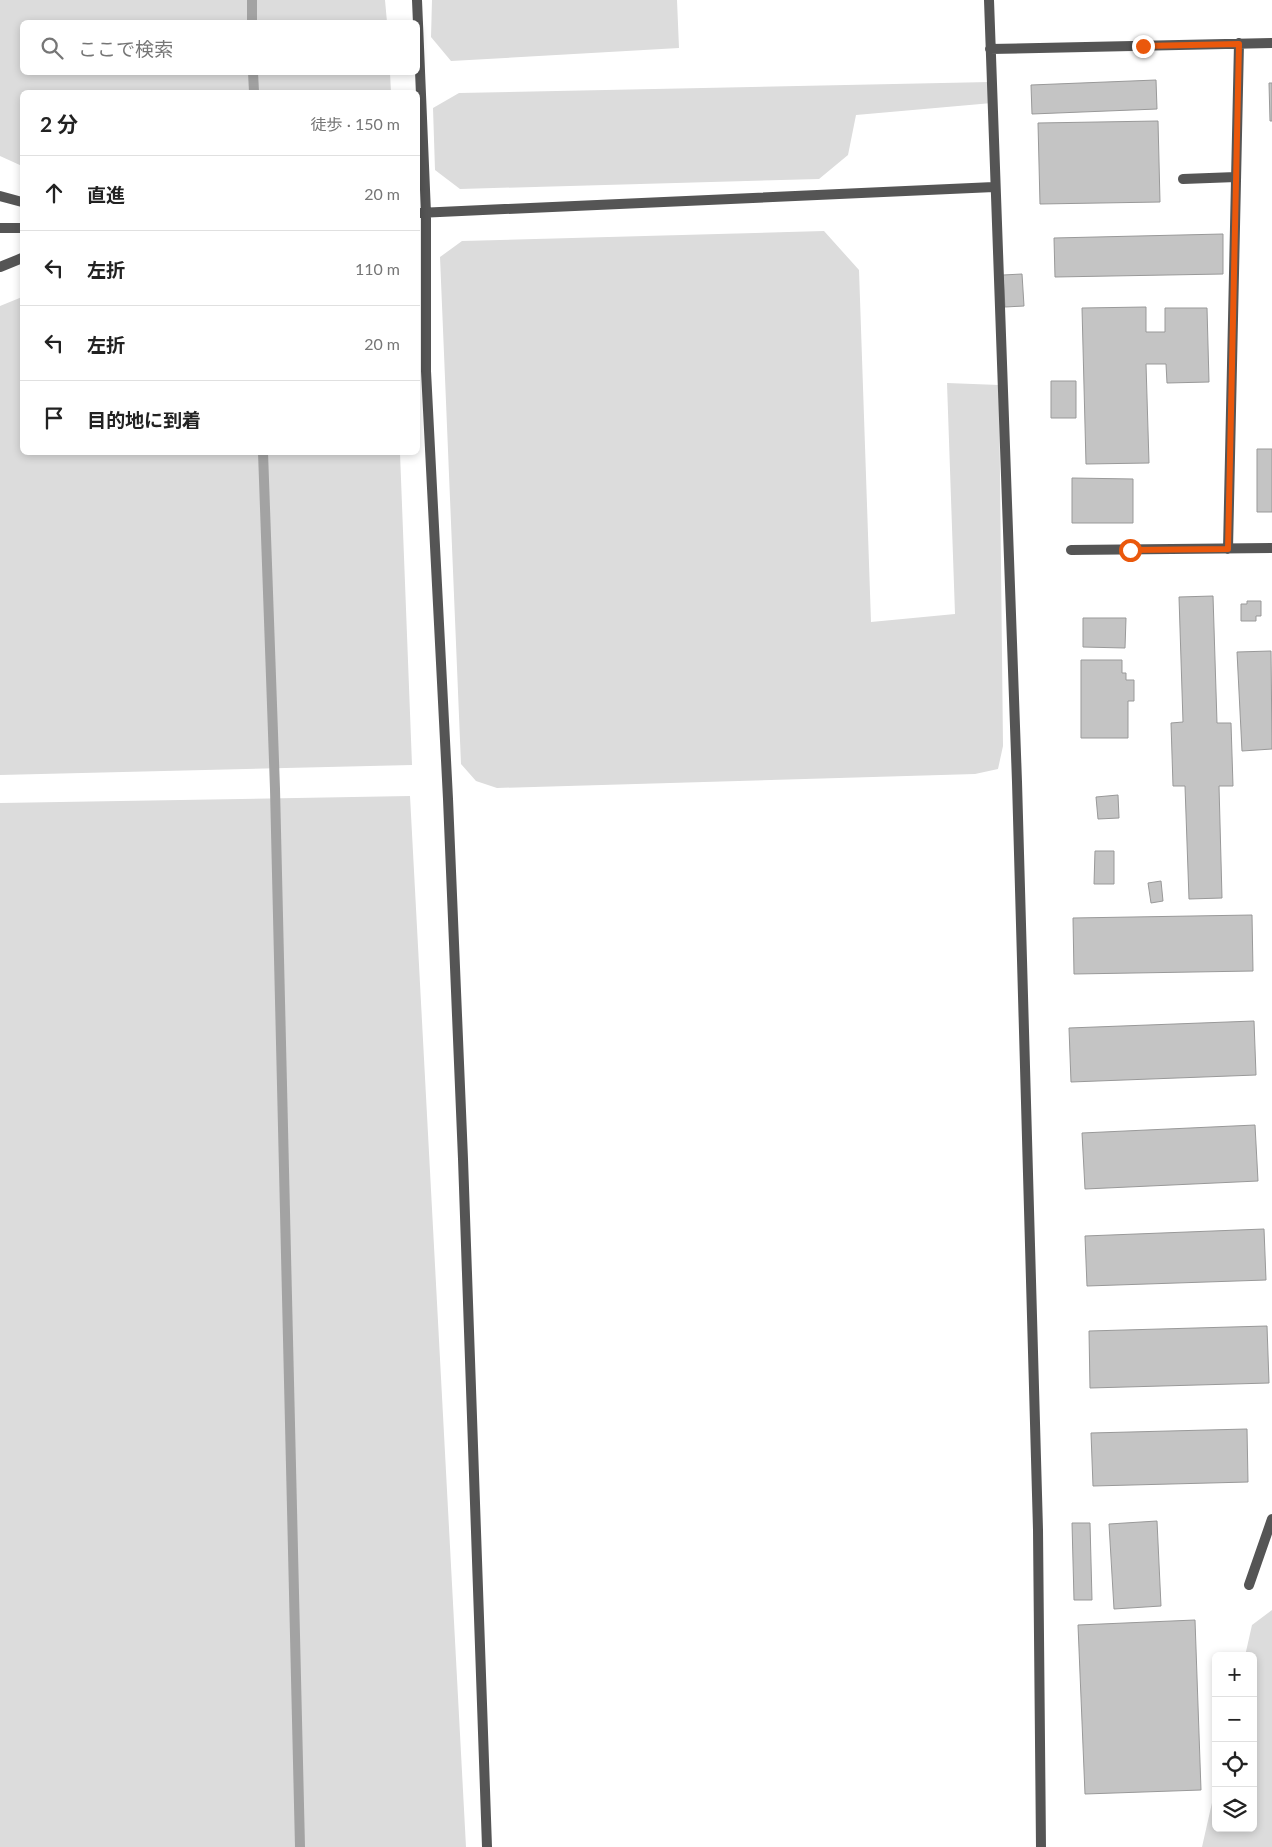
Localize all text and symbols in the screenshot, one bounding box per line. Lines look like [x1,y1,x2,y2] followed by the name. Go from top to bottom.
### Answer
[20,20,420,75] search box
[38,34,66,62] icon: search
[1132,35,1155,58] route end
[78,37,173,60] text: ここで検索
[40,111,78,136] text: 2 分
[311,114,400,133] text: 徒歩 · 150 m
[40,179,68,207] icon: ahead
[87,183,125,206] text: 直進
[364,184,400,203] text: 20 m
[40,254,68,282] icon: left
[87,258,125,281] text: 左折
[355,259,400,278] text: 110 m
[40,329,68,357] icon: left
[87,333,125,356] text: 左折
[364,334,400,353] text: 20 m
[40,404,68,432] icon: arrive
[87,408,201,431] text: 目的地に到着
[1119,539,1142,562] route start
[1212,1652,1257,1832] map controls
[1212,1652,1257,1697] button: +
[1212,1697,1257,1742] button: −
[1212,1742,1257,1787] button: locate
[1212,1787,1257,1832] button: layers

